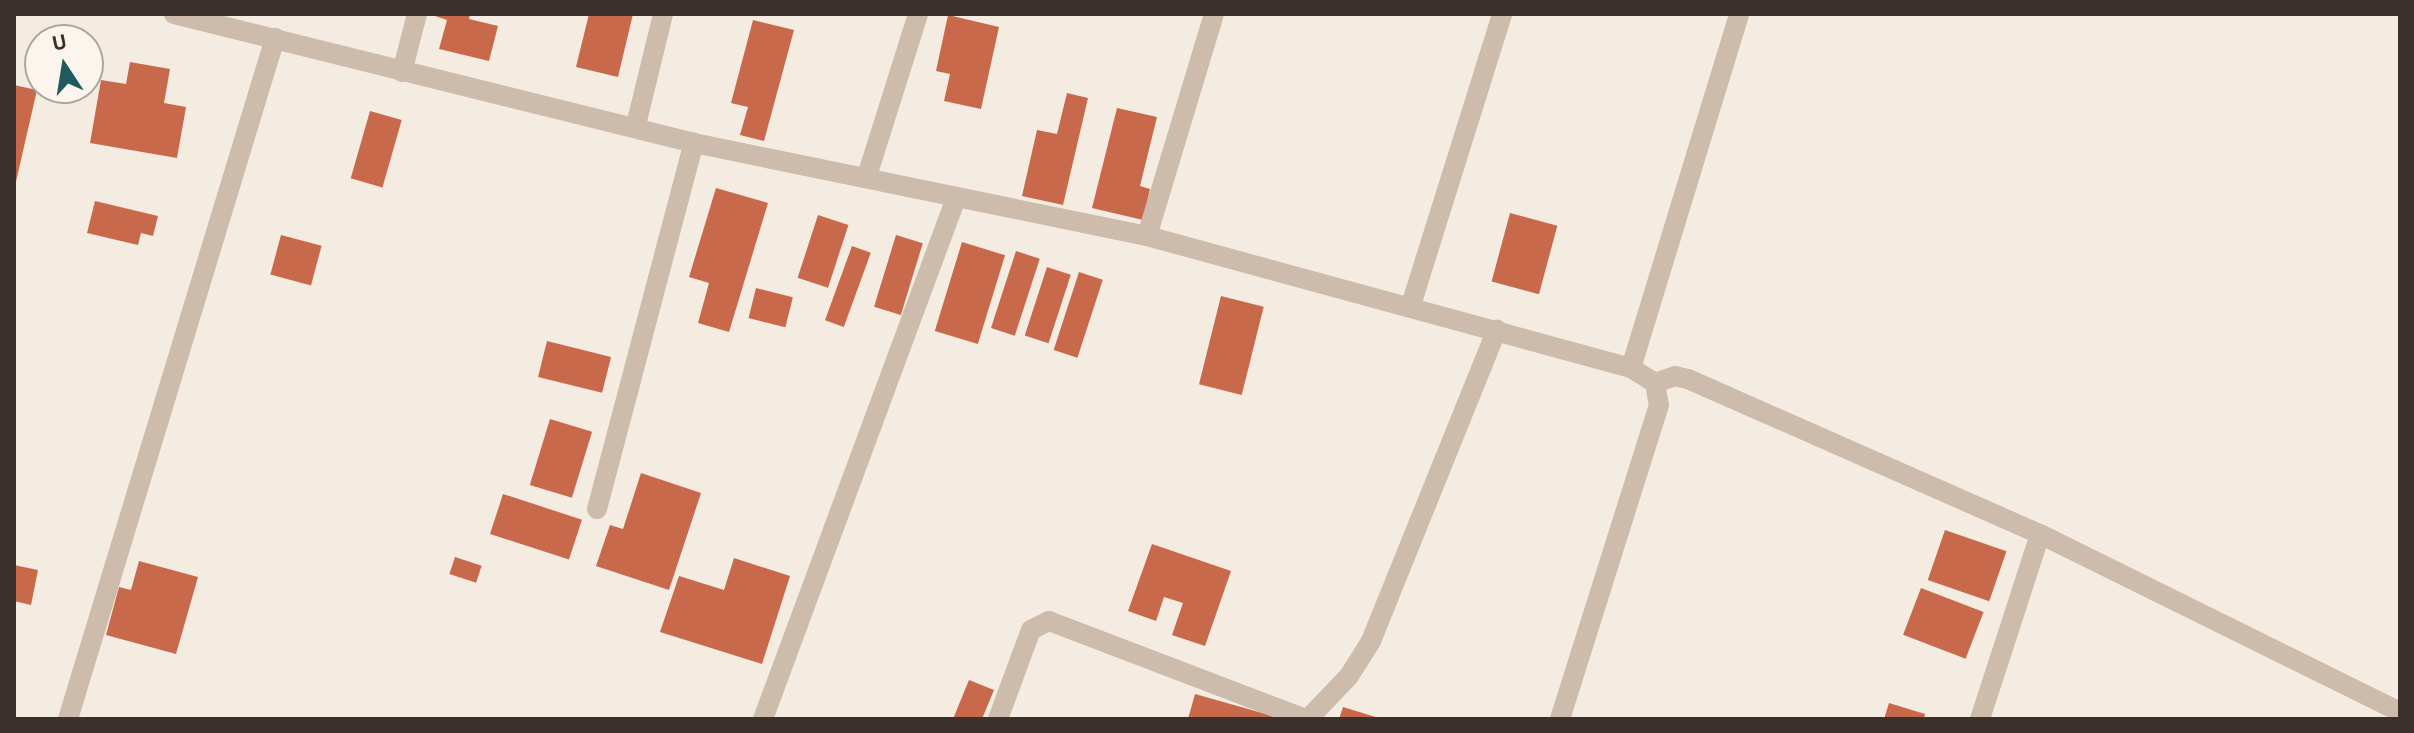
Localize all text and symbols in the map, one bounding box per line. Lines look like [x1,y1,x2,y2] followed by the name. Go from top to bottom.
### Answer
[24,24,104,104] north arrow
[50,30,69,55] text: U

